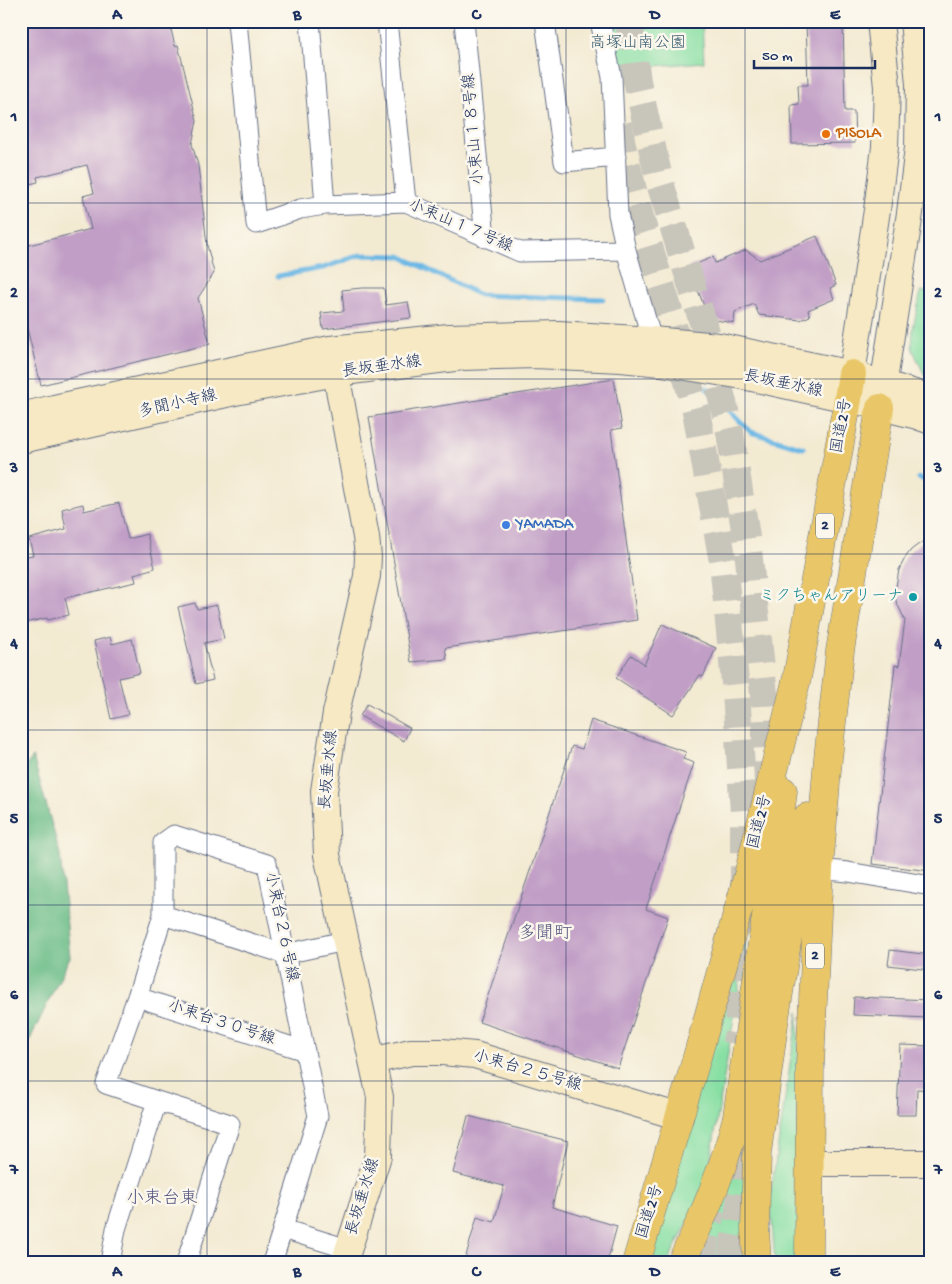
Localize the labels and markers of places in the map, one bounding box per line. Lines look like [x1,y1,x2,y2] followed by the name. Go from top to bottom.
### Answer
[835,125,883,144] place label: PISOLA
[820,128,832,140] marker: PISOLA
[514,516,575,535] place label: YAMADA
[500,519,512,531] marker: YAMADA
[759,587,903,607] place label: ミクちゃんアリーナ
[907,591,919,603] marker: ミクちゃんアリーナ

